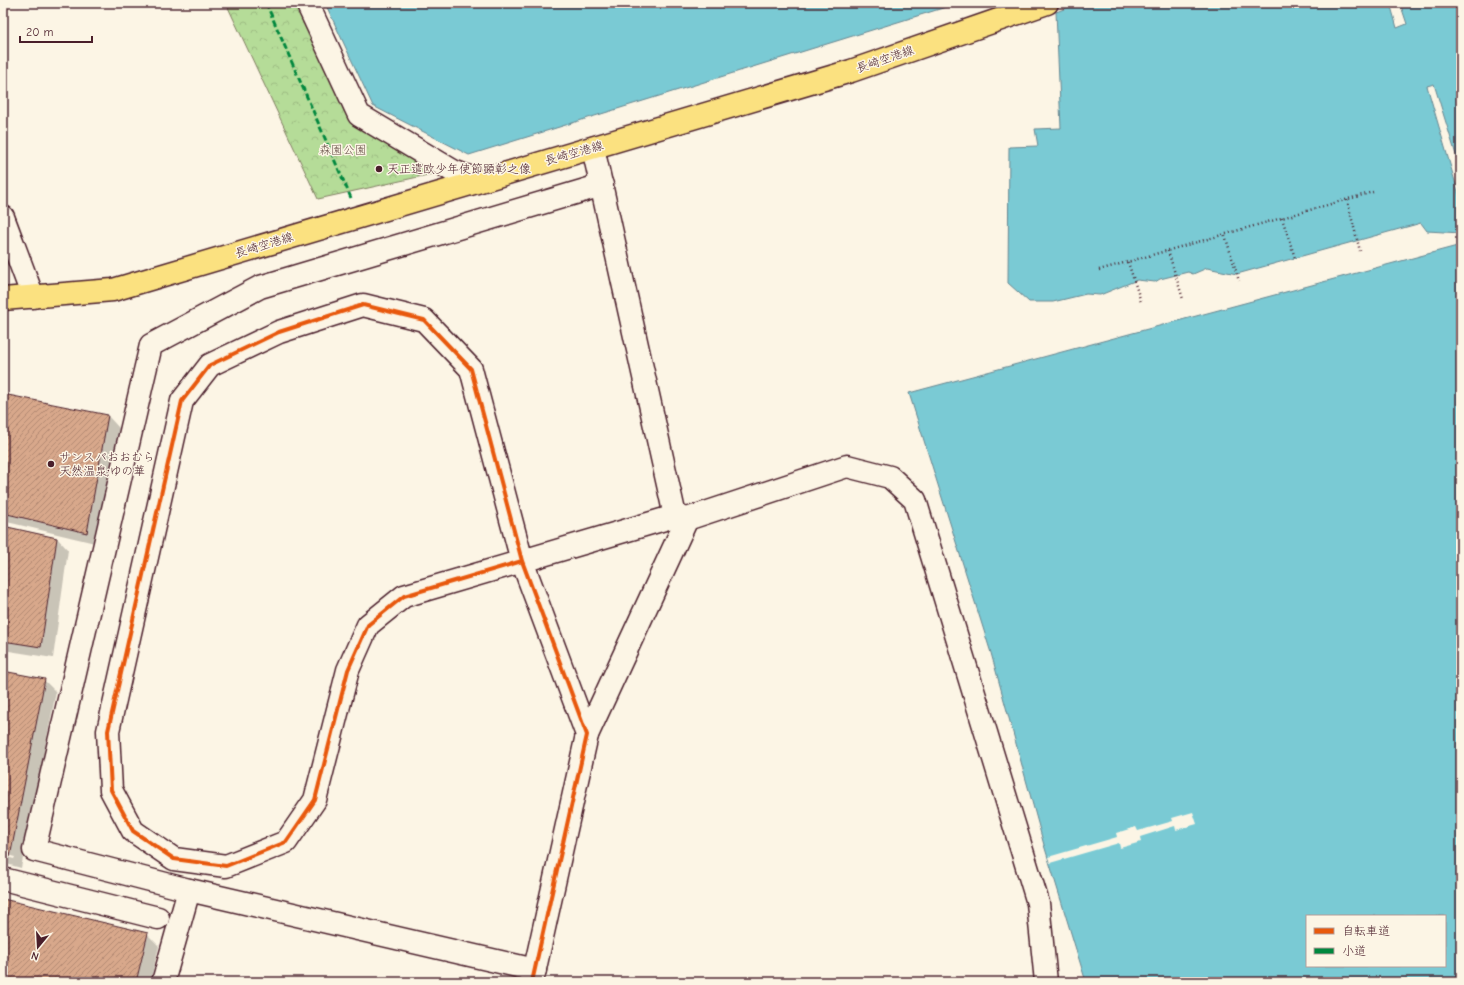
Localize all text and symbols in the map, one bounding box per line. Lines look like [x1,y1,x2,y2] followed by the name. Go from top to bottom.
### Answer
[20,18,92,44] scale bar
[26,25,54,39] text: 20 m
[854,43,916,75] street label: 長崎空港線
[543,138,605,168] street label: 長崎空港線
[319,143,367,157] park label: 森園公園
[387,162,531,176] place label: 天正遣欧少年使節顕彰之像
[374,164,384,174] marker: 天正遣欧少年使節顕彰之像
[233,230,295,260] street label: 長崎空港線
[59,450,155,478] place label: サンスパおおむら 天然温泉;ゆの華
[46,459,56,469] marker: サンスパおおむら 天然温泉;ゆの華
[1306,915,1446,967] legend
[1342,924,1390,938] text: 自転車道
[18,927,58,967] north arrow
[1342,944,1366,958] text: 小道
[30,949,40,963] text: N

